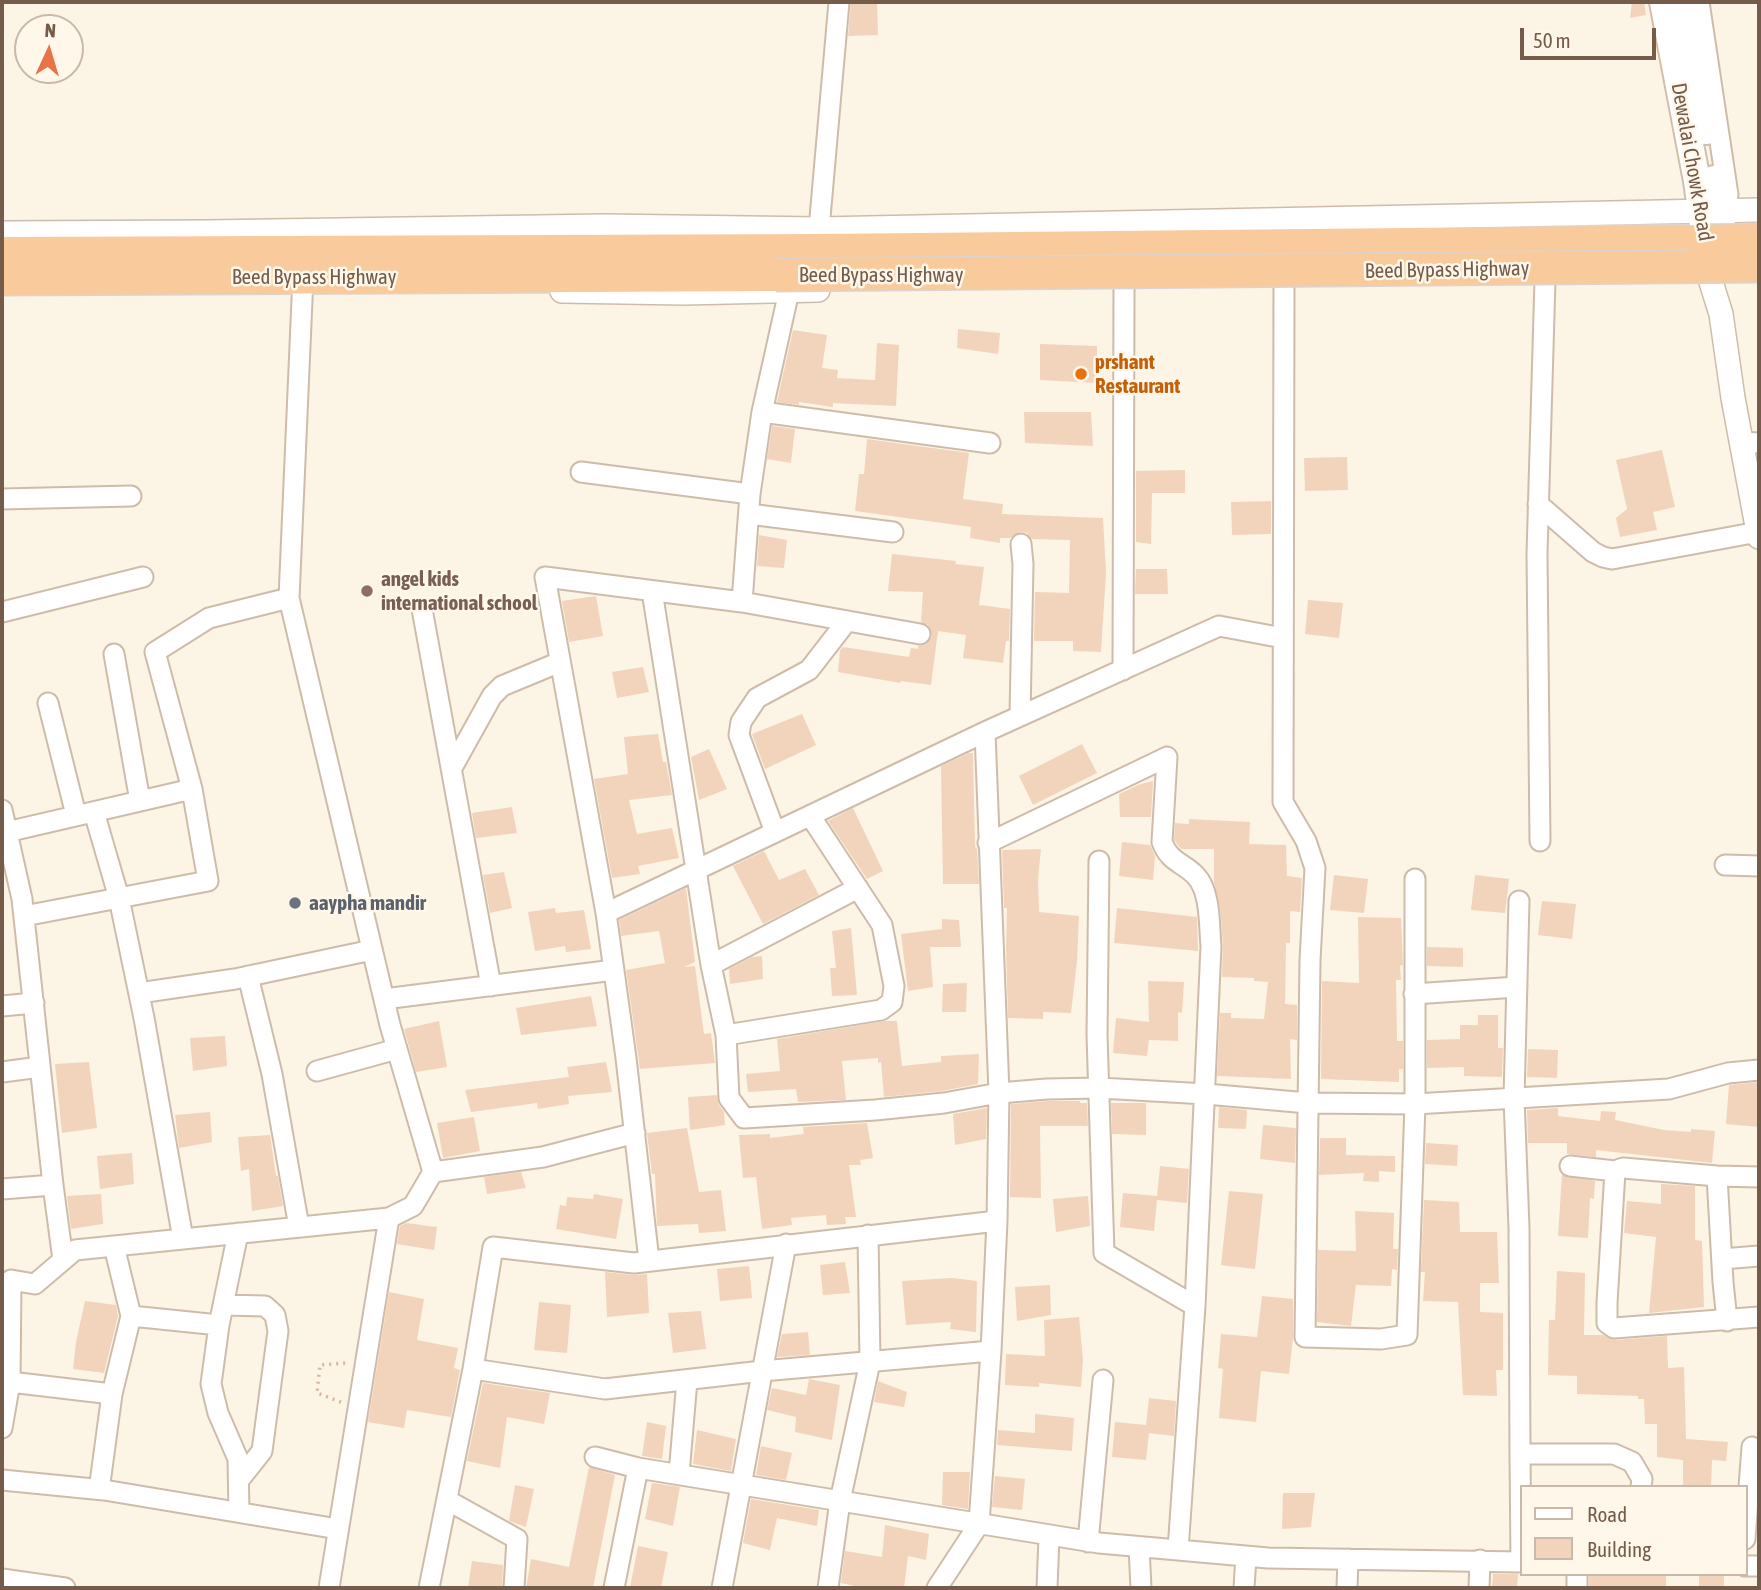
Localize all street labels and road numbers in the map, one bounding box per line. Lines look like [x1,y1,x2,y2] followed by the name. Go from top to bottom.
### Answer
[1666,81,1718,243] street label: Dewalai Chowk Road
[1364,256,1530,284] street label: Beed Bypass Highway
[799,262,963,288] street label: Beed Bypass Highway
[232,264,396,290] street label: Beed Bypass Highway

